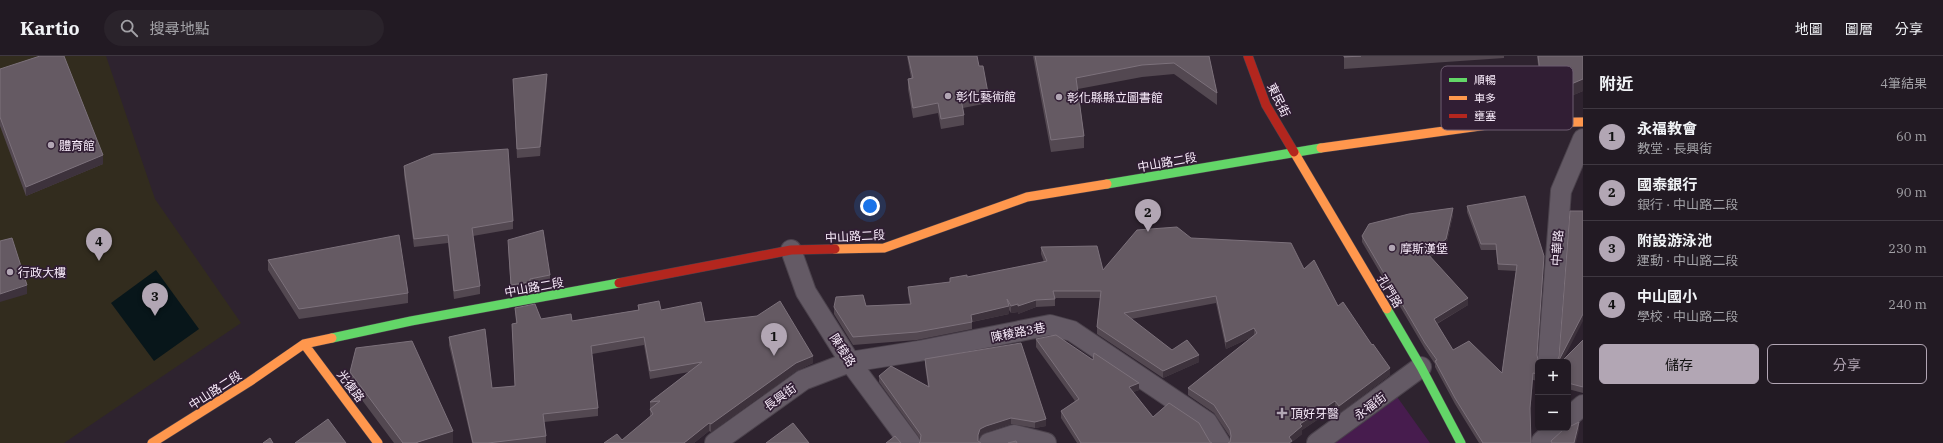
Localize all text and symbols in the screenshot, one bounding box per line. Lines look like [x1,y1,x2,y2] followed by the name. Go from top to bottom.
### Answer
[104,10,384,46] search box
[20,16,80,40] text: Kartio
[118,17,140,39] icon: search
[150,19,210,38] text: 搜尋地點
[1795,20,1823,38] text: 地圖
[1845,20,1873,38] text: 圖層
[1895,20,1923,38] text: 分享
[1441,66,1573,130] legend
[1474,73,1496,87] text: 順暢
[1599,73,1633,95] text: 附近
[1880,75,1927,92] text: 4筆結果
[1264,81,1294,119] street label: 東民街
[956,89,1016,104] place label: 彰化藝術館
[1067,90,1163,105] place label: 彰化縣縣立圖書館
[943,91,953,101] marker: 彰化藝術館
[1474,91,1496,105] text: 車多
[1054,92,1064,102] marker: 彰化縣縣立圖書館
[1474,109,1496,123] text: 壅塞
[1637,119,1697,138] text: 永福教會
[1608,128,1616,145] text: 1
[1896,128,1927,145] text: 60 m
[59,138,95,153] place label: 體育館
[46,140,56,150] marker: 體育館
[1637,140,1712,157] text: 教堂 · 長興街
[1136,149,1198,175] street label: 中山路二段
[1637,175,1697,194] text: 國泰銀行
[1608,184,1616,201] text: 2
[1896,184,1927,201] text: 90 m
[860,196,880,216] your location
[1637,196,1738,213] text: 銀行 · 中山路二段
[1135,199,1161,232] pin: 2
[825,227,885,245] street label: 中山路二段
[86,228,112,261] pin: 4
[1548,230,1566,266] street label: 中華路
[1637,231,1712,250] text: 附設游泳池
[1608,240,1616,257] text: 3
[1888,240,1927,257] text: 230 m
[1400,241,1448,256] place label: 摩斯漢堡
[1387,243,1397,253] marker: 摩斯漢堡
[1637,252,1738,269] text: 運動 · 中山路二段
[18,265,66,280] place label: 行政大樓
[5,267,15,277] marker: 行政大樓
[1374,272,1406,310] street label: 孔門路
[503,274,565,300] street label: 中山路二段
[142,283,168,316] pin: 3
[1637,287,1697,306] text: 中山國小
[1608,296,1616,313] text: 4
[1888,296,1927,313] text: 240 m
[1637,308,1738,325] text: 學校 · 中山路二段
[989,319,1047,345] street label: 陳稜路3巷
[761,323,787,356] pin: 1
[827,331,859,369] street label: 陳稜路
[1599,344,1759,384] button: 儲存
[1767,344,1927,384] button: 分享
[1535,359,1571,431] map controls
[1535,359,1571,395] button: +
[186,367,244,413] street label: 中山路二段
[334,367,368,405] street label: 光復路
[761,380,799,414] street label: 長興街
[1351,389,1389,423] street label: 永福街
[1535,395,1571,431] button: −
[1291,406,1339,421] place label: 頂好牙醫
[1276,407,1288,419] marker: 頂好牙醫

